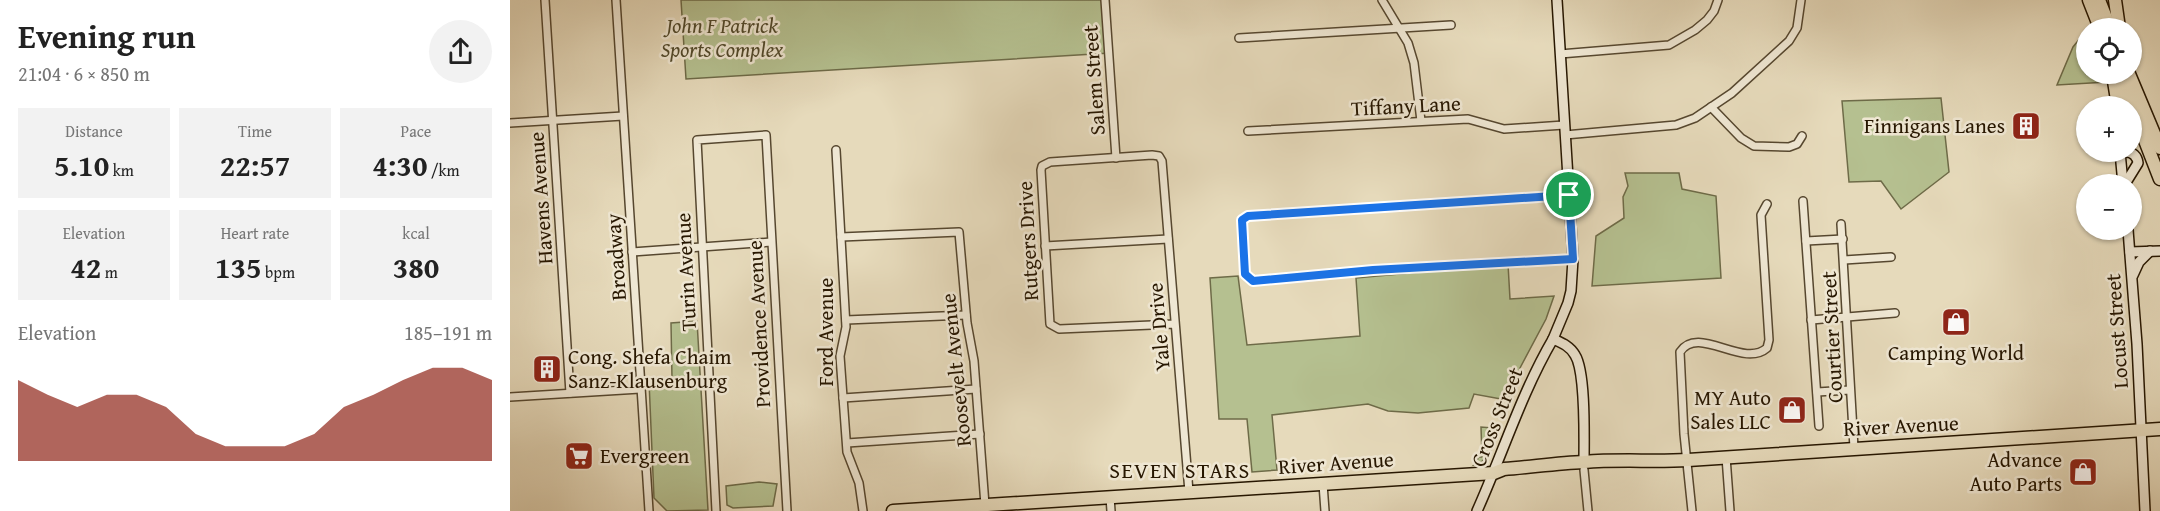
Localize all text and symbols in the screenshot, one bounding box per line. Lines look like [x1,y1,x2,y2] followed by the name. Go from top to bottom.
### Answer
[661,10,784,65] park label: John F Patrick Sports Complex
[18,12,195,60] text: Evening run
[2076,18,2142,240] map controls
[2076,18,2142,84] button: locate
[429,20,492,83] button: share
[1074,23,1113,136] street label: Salem Street
[18,59,150,88] text: 21:04 · 6 × 850 m
[1350,87,1462,124] street label: Tiffany Lane
[2076,96,2142,162] button: +
[1864,110,2005,141] place label: Finnigans Lanes
[2010,110,2042,142] building icon: Finnigans Lanes
[65,119,123,143] text: Distance
[238,119,272,143] text: Time
[401,119,431,143] text: Pace
[520,131,561,265] street label: Havens Avenue
[54,143,109,187] text: 5.10
[220,143,290,187] text: 22:57
[372,143,427,187] text: 4:30
[109,158,134,182] text: km
[427,158,460,182] text: /km
[1543,169,1594,220] pin
[2076,174,2142,240] button: −
[1552,178,1585,211] icon: arrive
[1009,180,1046,302] street label: Rutgers Drive
[597,212,634,302] street label: Broadway
[667,212,704,332] street label: Turin Avenue
[63,221,125,245] text: Elevation
[221,221,289,245] text: Heart rate
[402,221,430,245] text: kcal
[739,239,778,408] street label: Providence Avenue
[70,245,101,289] text: 42
[215,245,262,289] text: 135
[393,245,439,289] text: 380
[101,260,118,284] text: m
[262,260,295,284] text: bpm
[1813,270,1850,404] street label: Courtier Street
[2097,272,2136,390] street label: Locust Street
[810,277,841,386] street label: Ford Avenue
[1139,281,1178,373] street label: Yale Drive
[932,292,979,448] street label: Roosevelt Avenue
[1940,306,1972,338] shop icon: Camping World
[18,318,96,347] text: Elevation
[404,318,492,347] text: 185–191 m
[1888,337,2025,368] place label: Camping World
[568,341,731,396] place label: Cong. Shefa Chaim Sanz-Klausenburg
[531,353,563,385] building icon: Cong. Shefa Chaim Sanz-Klausenburg
[1463,362,1531,471] street label: Cross Street
[1690,382,1771,437] place label: MY Auto Sales LLC
[1776,394,1808,426] shop icon: MY Auto Sales LLC
[1842,407,1960,444] street label: River Avenue
[563,440,595,472] supermarket icon: Evergreen
[600,440,690,471] place label: Evergreen
[1277,443,1395,482] street label: River Avenue
[1970,444,2062,499] place label: Advance Auto Parts
[1109,454,1251,486] district label: SEVEN STARS
[2067,456,2099,488] shop icon: Advance Auto Parts

